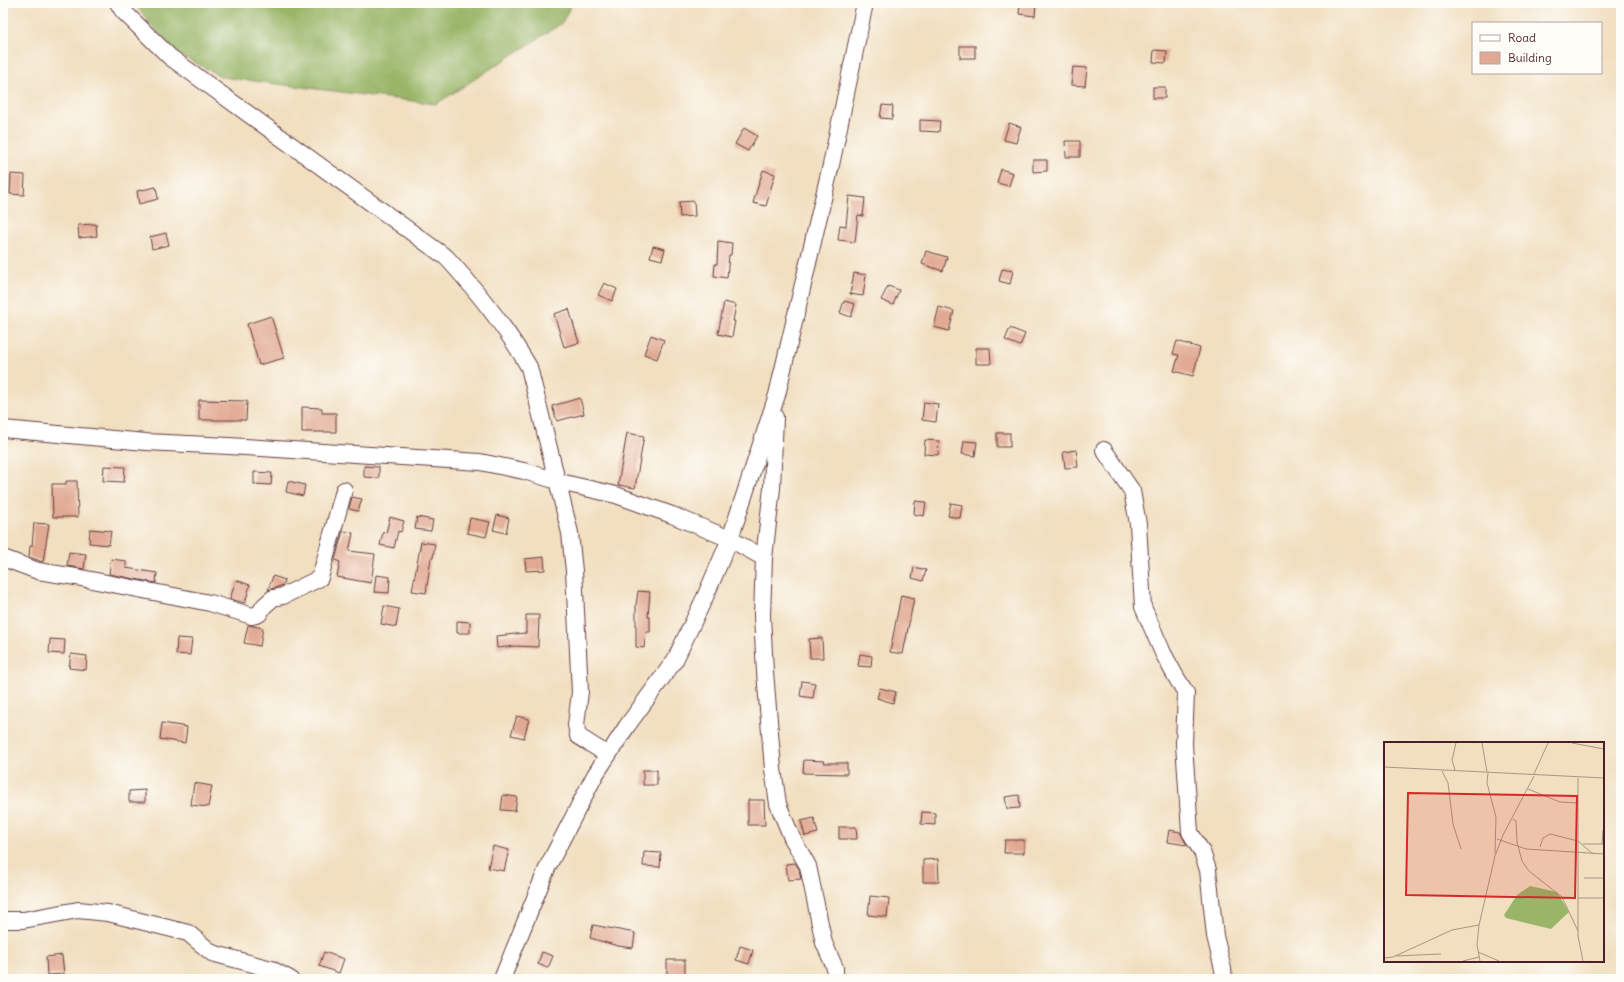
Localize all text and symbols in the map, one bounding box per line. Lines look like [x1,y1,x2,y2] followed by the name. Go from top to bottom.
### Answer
[1472,22,1602,74] legend
[1508,30,1536,45] text: Road
[1508,50,1552,65] text: Building
[1384,742,1604,962] inset map

